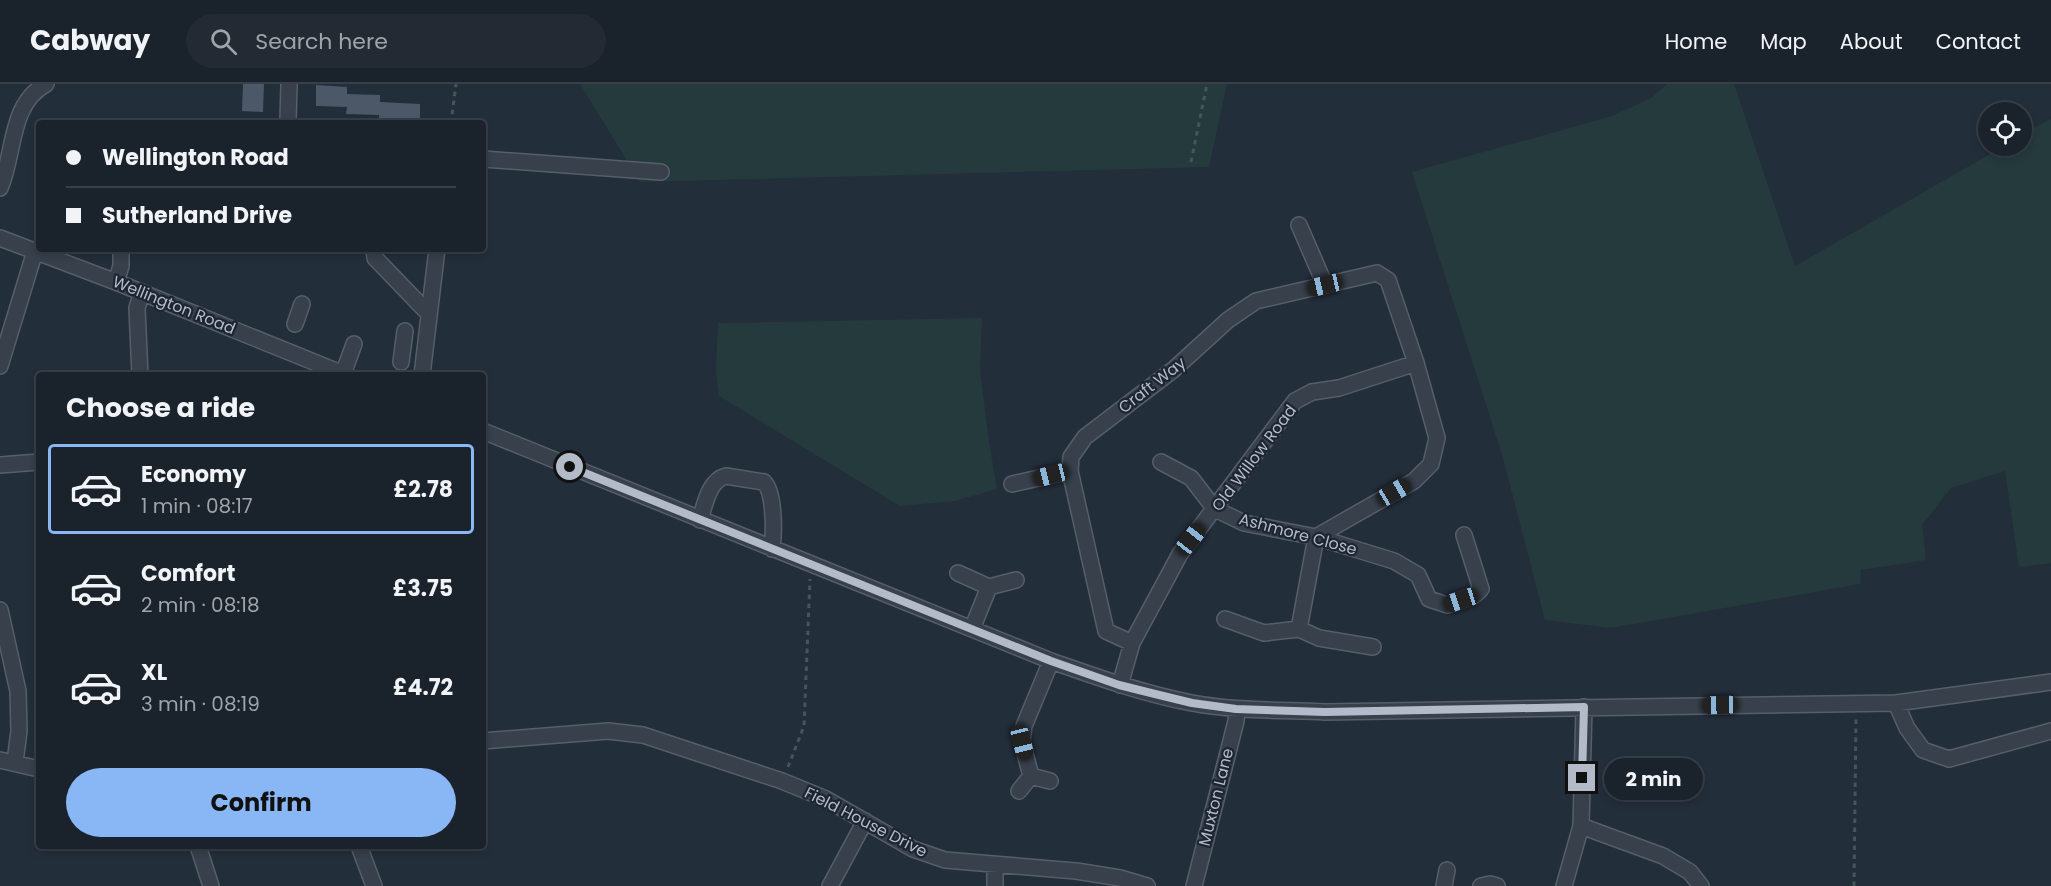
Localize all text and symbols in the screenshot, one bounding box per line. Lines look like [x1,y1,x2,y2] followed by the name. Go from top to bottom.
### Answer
[186,14,606,68] search box
[30,21,150,60] text: Cabway
[207,25,240,58] icon: search
[255,26,388,57] text: Search here
[1665,27,1727,56] text: Home
[1760,27,1807,56] text: Map
[1840,27,1903,56] text: About
[1936,27,2021,56] text: Contact
[1978,102,2032,156] map controls
[1978,102,2032,156] button: locate
[102,142,289,173] text: Wellington Road
[102,200,292,231] text: Sutherland Drive
[109,270,239,340] street label: Wellington Road
[1305,272,1345,298] car
[1113,351,1191,419] street label: Craft Way
[66,389,255,426] text: Choose a ride
[1206,400,1302,516] street label: Old Willow Road
[556,453,583,480] route start
[141,459,246,490] text: Economy
[69,462,123,516] icon: car
[1031,462,1071,488] car
[394,474,453,505] text: £2.78
[1374,475,1414,509] car
[141,492,253,520] text: 1 min · 08:17
[1237,507,1360,561] street label: Ashmore Close
[1173,519,1209,559] car
[141,558,235,589] text: Comfort
[69,561,123,615] icon: car
[393,573,453,604] text: £3.75
[1441,586,1481,614] car
[141,591,260,619] text: 2 min · 08:18
[141,657,167,688] text: XL
[69,660,123,714] icon: car
[393,672,453,703] text: £4.72
[141,690,260,718] text: 3 min · 08:19
[1702,696,1738,714] car
[1009,722,1035,762] car
[1193,746,1239,848] street label: Muxton Lane
[1603,757,1702,799] callout: 2 min
[1568,764,1595,791] route end
[1625,765,1682,793] text: 2 min
[66,768,456,837] button: Confirm
[801,781,932,863] street label: Field House Drive

